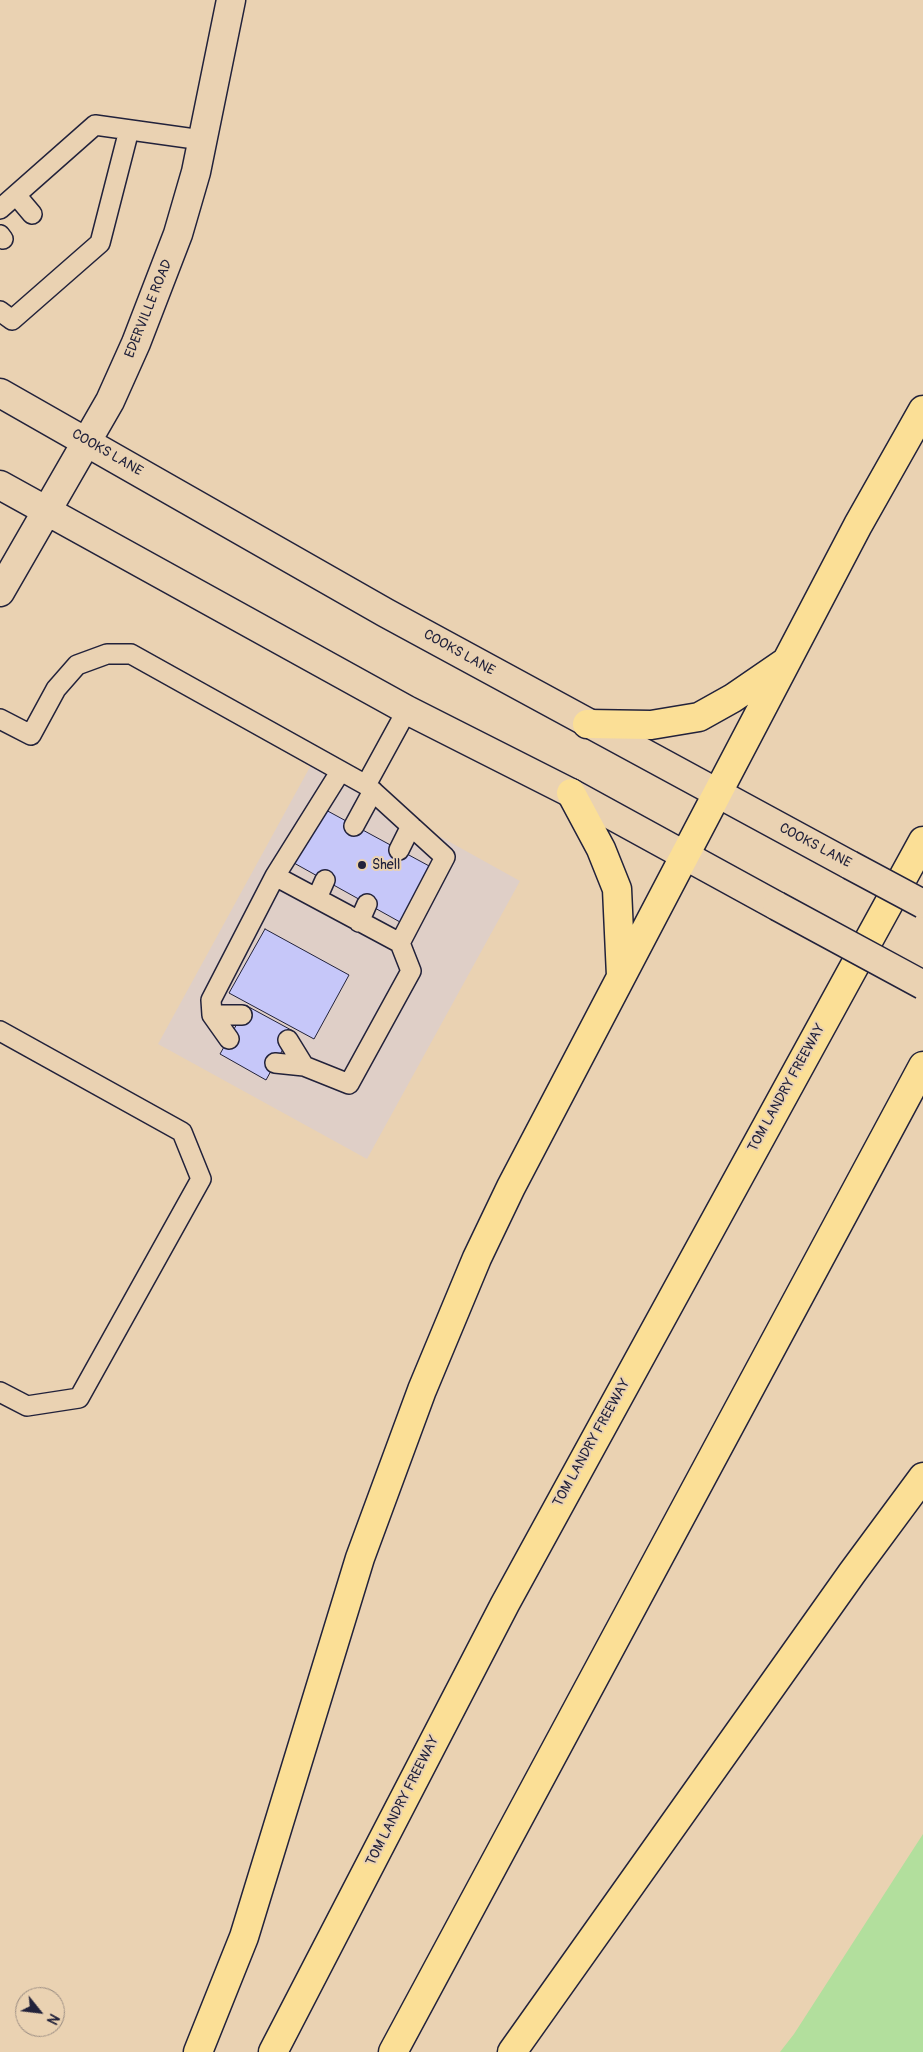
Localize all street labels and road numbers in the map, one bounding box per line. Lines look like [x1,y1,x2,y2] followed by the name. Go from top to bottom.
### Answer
[122,257,176,361] street label: EDERVILLE ROAD
[68,426,146,480] street label: COOKS LANE
[420,626,498,680] street label: COOKS LANE
[776,820,854,872] street label: COOKS LANE
[745,1021,829,1155] street label: TOM LANDRY FREEWAY
[550,1376,634,1510] street label: TOM LANDRY FREEWAY
[363,1733,443,1869] street label: TOM LANDRY FREEWAY

